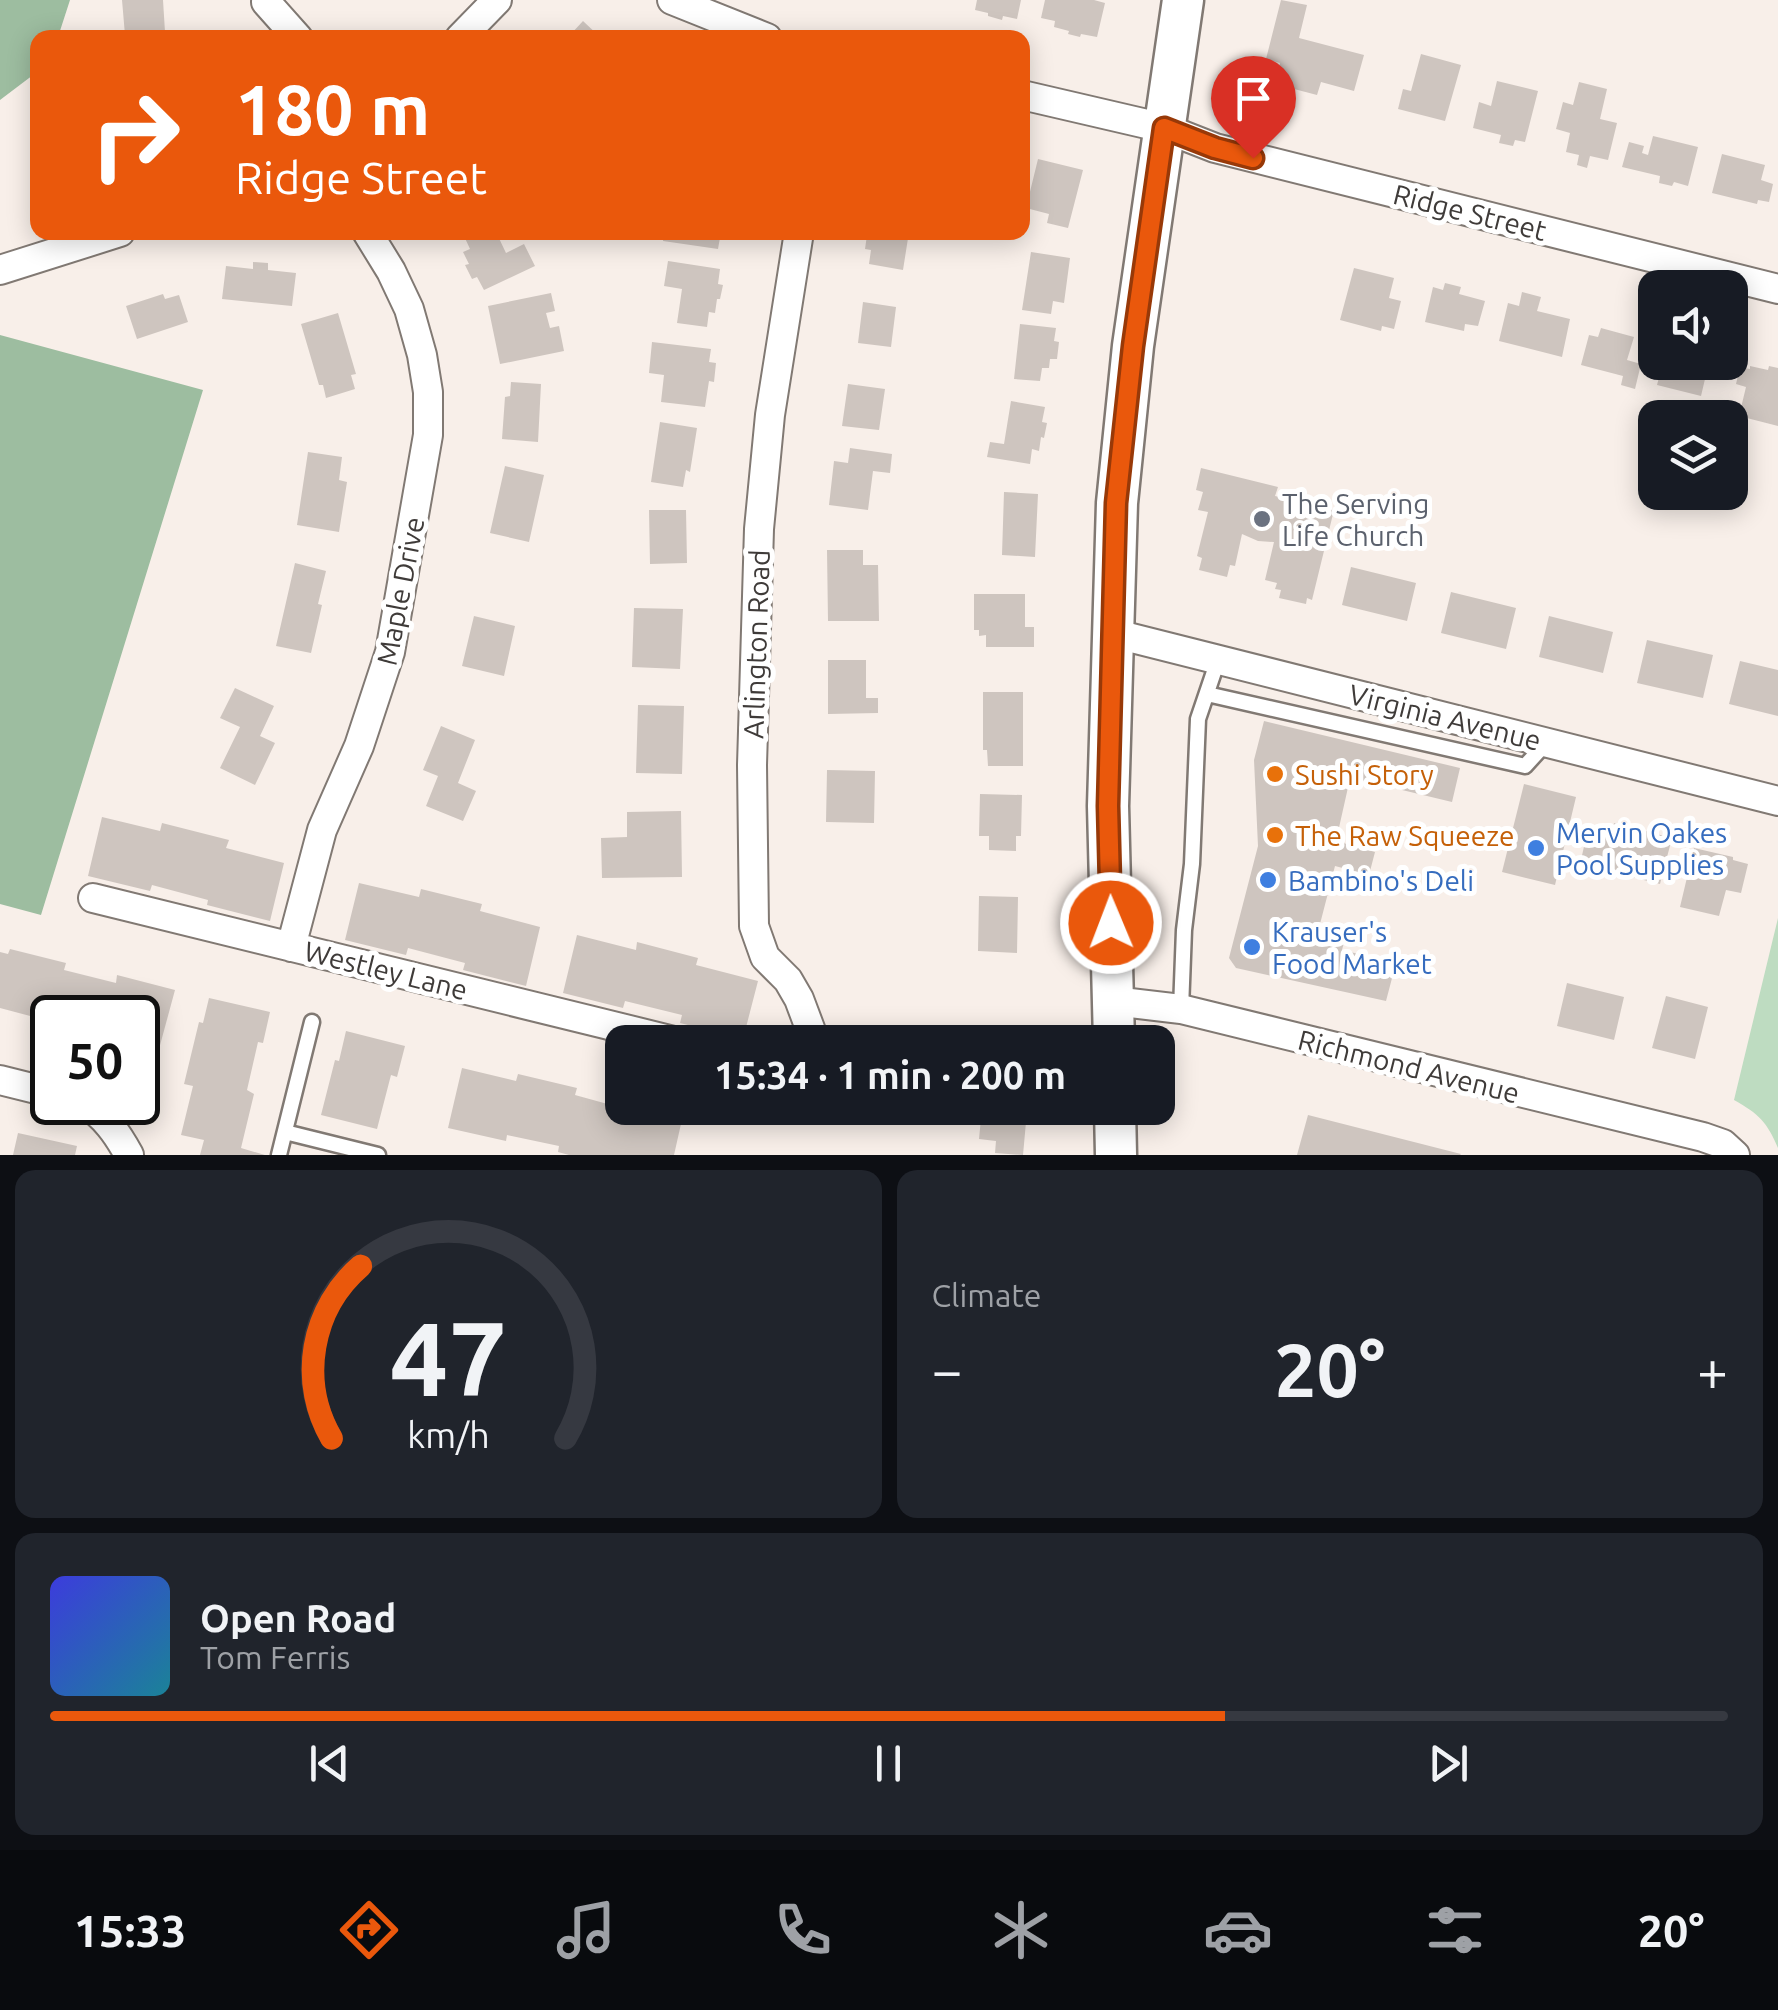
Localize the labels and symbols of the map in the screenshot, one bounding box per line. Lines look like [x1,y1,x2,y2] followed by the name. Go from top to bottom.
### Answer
[1211,56,1296,159] pin
[1390,178,1550,246] street label: Ridge Street
[1282,488,1429,551] place label: The Serving Life Church
[1251,508,1273,530] marker: The Serving Life Church
[370,514,430,668] street label: Maple Drive
[737,549,775,739] street label: Arlington Road
[1346,678,1544,756] street label: Virginia Avenue
[1295,759,1434,790] place label: Sushi Story
[1264,763,1286,785] marker: Sushi Story
[1556,817,1727,880] place label: Mervin Oakes Pool Supplies
[1295,820,1514,851] place label: The Raw Squeeze
[1264,824,1286,846] marker: The Raw Squeeze
[1525,837,1547,859] marker: Mervin Oakes Pool Supplies
[1288,865,1474,896] place label: Bambino's Deli
[1257,869,1279,891] marker: Bambino's Deli
[1059,871,1163,975] position arrow
[1272,916,1432,979] place label: Krauser's Food Market
[301,935,471,1005] street label: Westley Lane
[1241,936,1263,958] marker: Krauser's Food Market
[30,995,160,1125] speed limit sign: 50
[1295,1024,1523,1108] street label: Richmond Avenue

